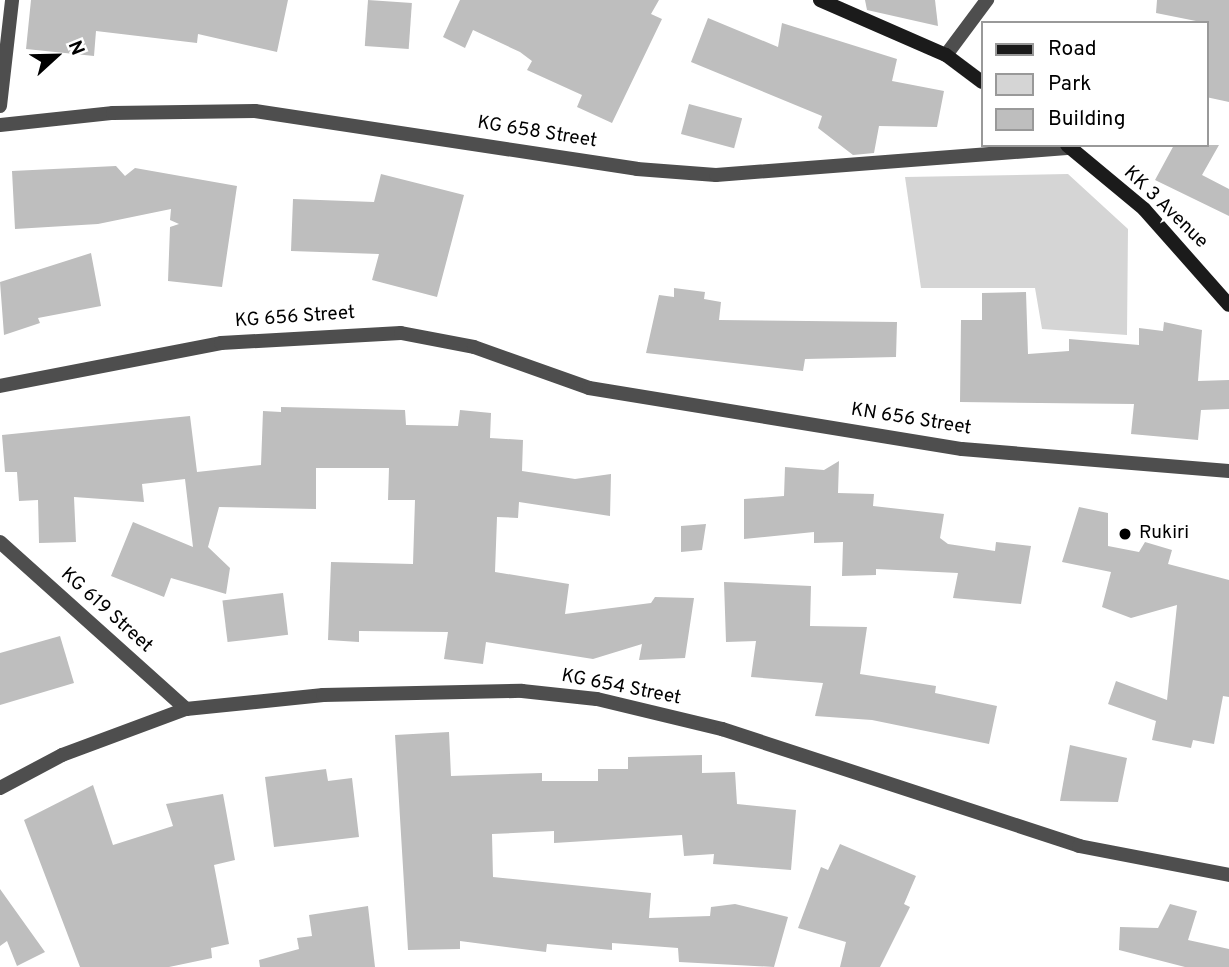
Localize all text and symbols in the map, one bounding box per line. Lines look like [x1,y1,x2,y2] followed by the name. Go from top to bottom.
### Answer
[21,21,91,91] north arrow
[981,21,1208,147] legend
[1048,36,1097,63] text: Road
[62,37,89,59] text: N
[1048,71,1091,98] text: Park
[1048,106,1126,133] text: Building
[476,112,598,154] street label: KG 658 Street
[1118,162,1212,254] street label: KK 3 Avenue
[234,302,356,334] street label: KG 656 Street
[849,399,973,441] street label: KN 656 Street
[1139,523,1189,545] place label: Rukiri
[1117,526,1133,542] marker: Rukiri
[55,564,157,658] street label: KG 619 Street
[559,665,683,711] street label: KG 654 Street

